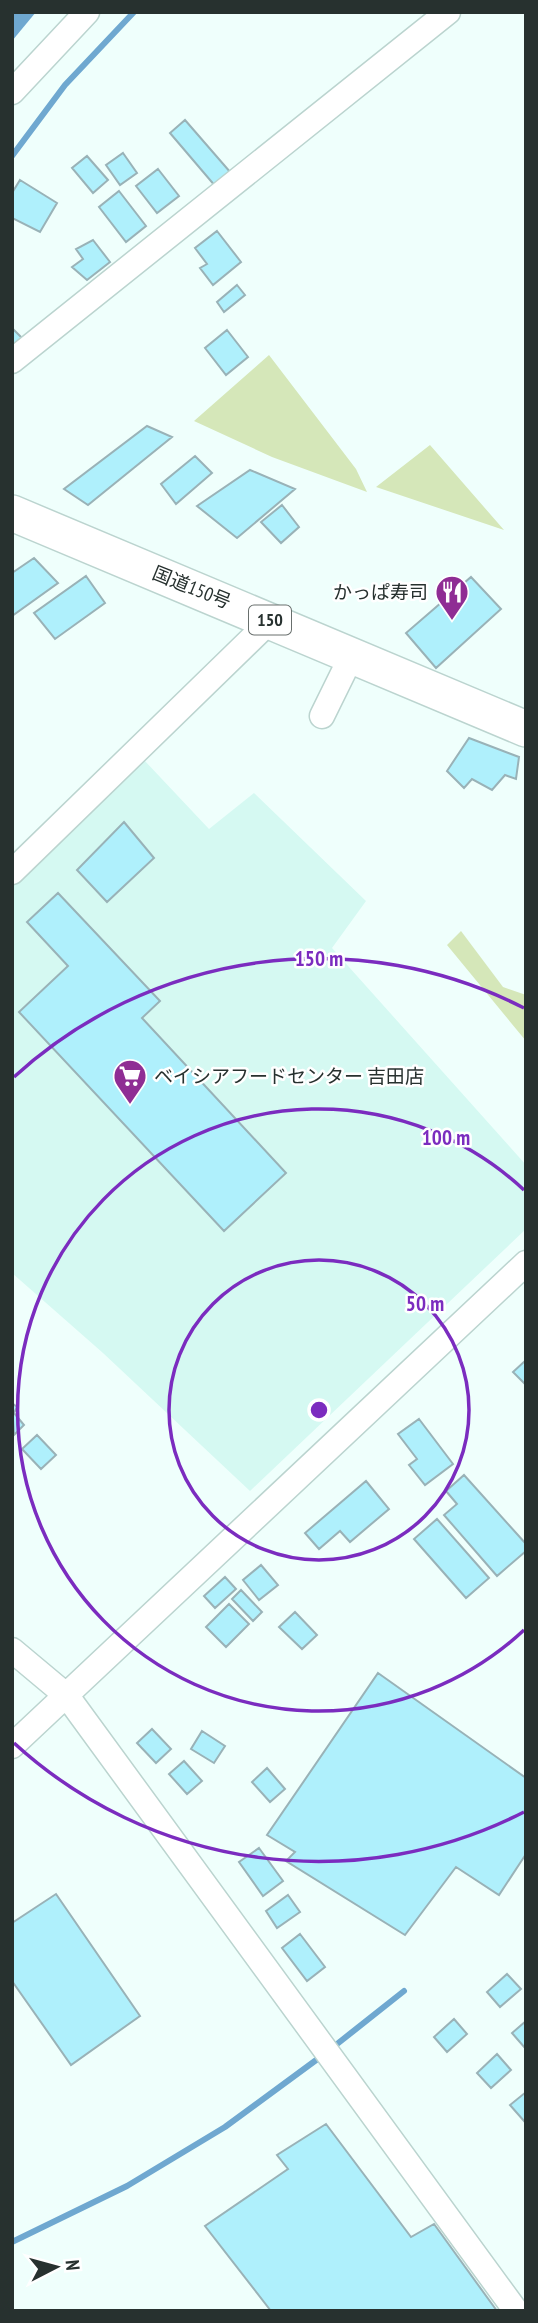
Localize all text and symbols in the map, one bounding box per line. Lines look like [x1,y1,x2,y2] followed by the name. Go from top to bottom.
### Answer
[149,560,235,614] street label: 国道150号
[433,573,471,622] restaurant icon: かっぱ寿司
[333,580,428,604] place label: かっぱ寿司
[249,606,291,634] road number: 150
[295,945,343,972] text: 150 m
[111,1057,149,1106] supermarket icon: ベイシアフードセンター 吉田店
[154,1064,424,1088] place label: ベイシアフードセンター 吉田店
[422,1124,470,1151] text: 100 m
[406,1290,444,1317] text: 50 m
[307,1398,331,1422] centre of rings
[21,2232,91,2302] north arrow
[60,2259,85,2272] text: N

